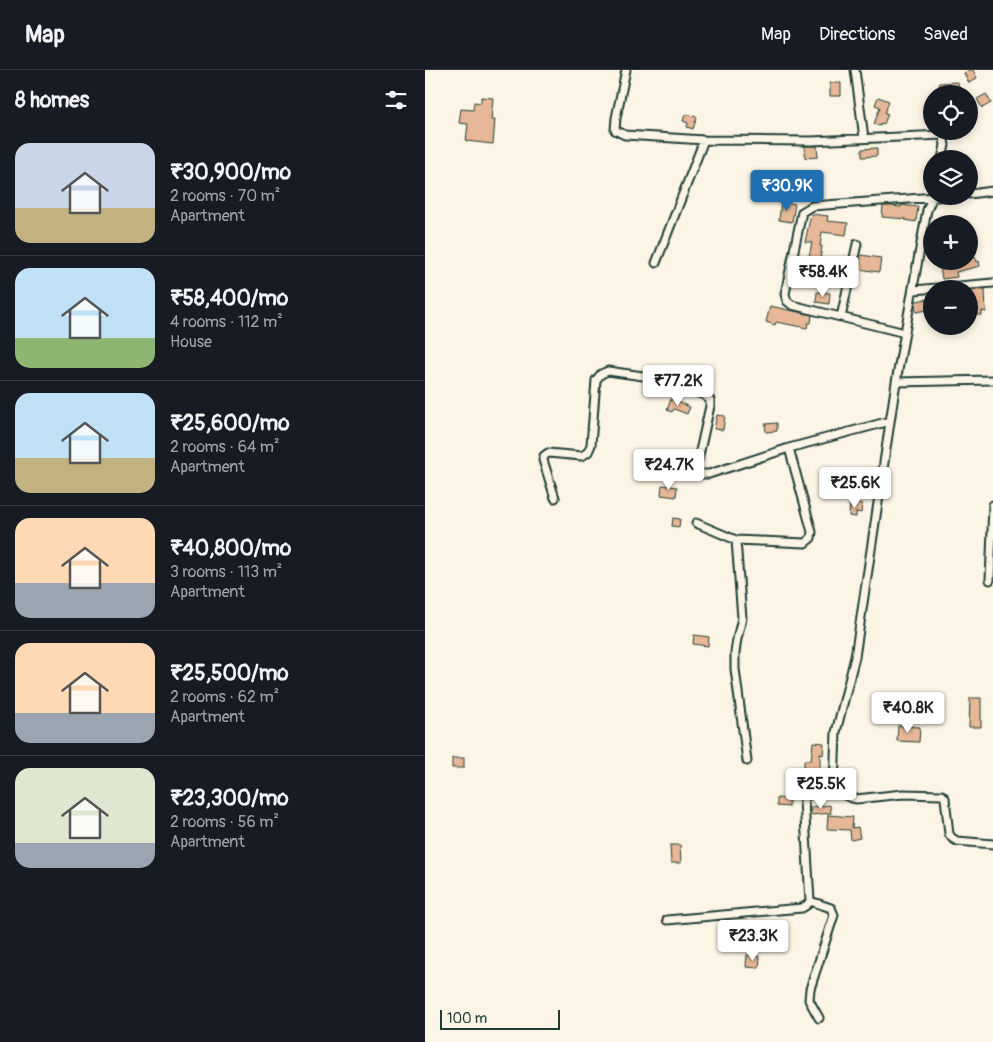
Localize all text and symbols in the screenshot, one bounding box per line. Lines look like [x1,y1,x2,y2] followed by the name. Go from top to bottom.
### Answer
[25,20,65,49] text: Map
[761,23,791,46] text: Map
[819,23,895,46] text: Directions
[923,23,968,46] text: Saved
[923,85,978,335] map controls
[923,85,978,140] button: locate
[382,86,410,114] icon: filters
[15,87,89,114] text: 8 homes
[923,150,978,205] button: layers
[170,159,291,186] text: ₹30,900/mo
[55,163,115,223] icon: home
[746,170,828,212] pin: ₹30.9K
[762,176,812,196] text: ₹30.9K
[170,186,280,206] text: 2 rooms · 70 m²
[170,206,245,226] text: Apartment
[923,215,978,270] button: +
[782,256,864,298] pin: ₹58.4K
[799,262,847,282] text: ₹58.4K
[923,280,978,335] button: −
[170,285,288,312] text: ₹58,400/mo
[55,288,115,348] icon: home
[170,312,283,332] text: 4 rooms · 112 m²
[170,332,212,352] text: House
[637,364,719,407] pin: ₹77.2K
[654,371,702,391] text: ₹77.2K
[170,410,289,437] text: ₹25,600/mo
[55,413,115,473] icon: home
[170,437,280,457] text: 2 rooms · 64 m²
[628,448,710,491] pin: ₹24.7K
[644,455,694,475] text: ₹24.7K
[170,457,245,477] text: Apartment
[814,466,896,509] pin: ₹25.6K
[830,473,880,493] text: ₹25.6K
[170,535,291,562] text: ₹40,800/mo
[55,538,115,598] icon: home
[170,562,282,582] text: 3 rooms · 113 m²
[170,582,245,602] text: Apartment
[170,660,289,687] text: ₹25,500/mo
[55,663,115,723] icon: home
[170,687,279,707] text: 2 rooms · 62 m²
[867,692,949,734] pin: ₹40.8K
[882,698,934,718] text: ₹40.8K
[170,707,245,727] text: Apartment
[780,768,862,810] pin: ₹25.5K
[796,774,846,794] text: ₹25.5K
[170,785,289,812] text: ₹23,300/mo
[55,788,115,848] icon: home
[170,812,279,832] text: 2 rooms · 56 m²
[170,832,245,852] text: Apartment
[712,920,794,962] pin: ₹23.3K
[728,926,778,946] text: ₹23.3K
[440,1007,560,1030] scale bar
[447,1010,487,1027] text: 100 m

